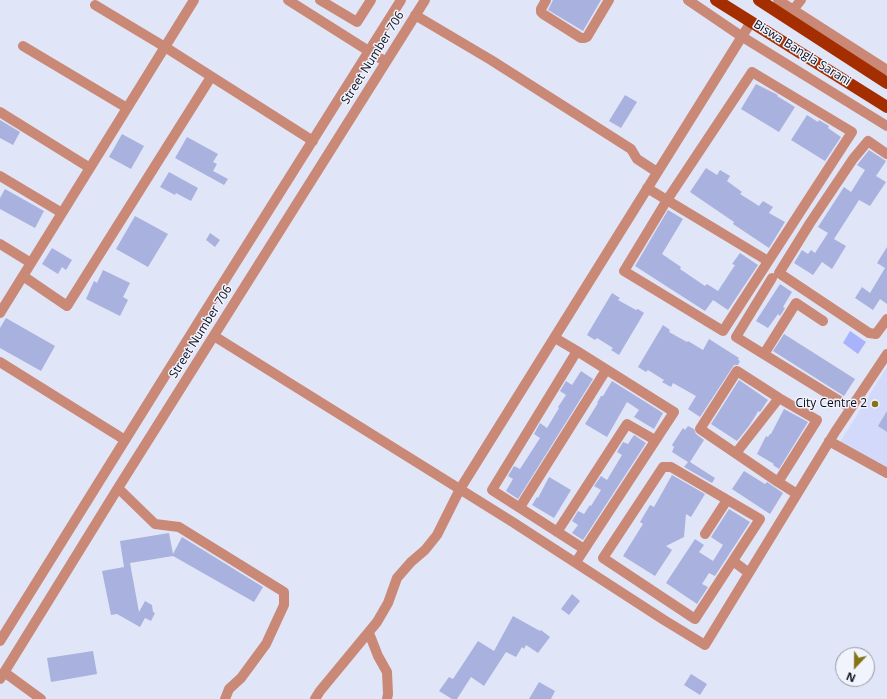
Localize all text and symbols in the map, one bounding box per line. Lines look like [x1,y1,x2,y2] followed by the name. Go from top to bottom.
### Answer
[339,9,407,107] street label: Street Number 706
[751,17,853,89] street label: Biswa Bangla Sarani
[167,283,235,381] street label: Street Number 706
[795,397,867,411] place label: City Centre 2
[870,399,880,409] marker: City Centre 2
[835,647,875,687] north arrow
[844,669,858,686] text: N

